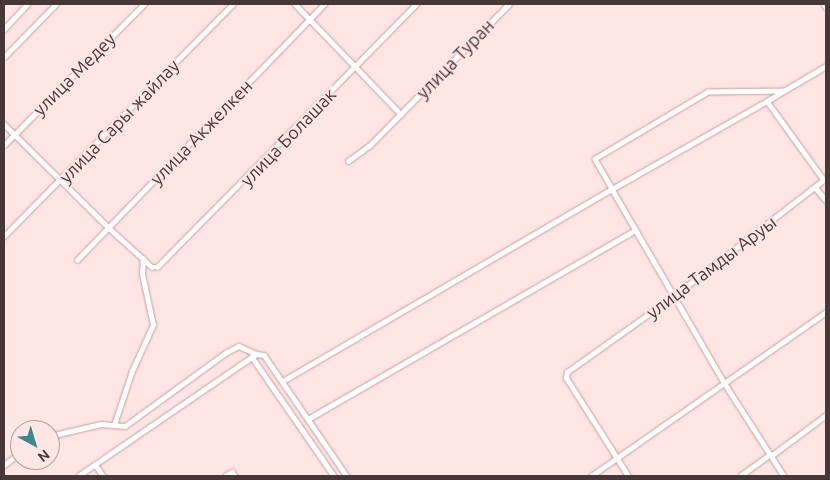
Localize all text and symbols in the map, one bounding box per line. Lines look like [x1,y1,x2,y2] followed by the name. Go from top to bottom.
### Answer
[412,15,498,103] street label: улица Туран
[28,28,120,120] street label: улица Медеу
[54,55,184,187] street label: улица Сары жайлау
[145,75,257,189] street label: улица Акжелкен
[236,83,340,191] street label: улица Болашак
[642,211,780,323] street label: улица Тамды Аруы
[10,420,60,470] north arrow
[35,446,53,465] text: N

